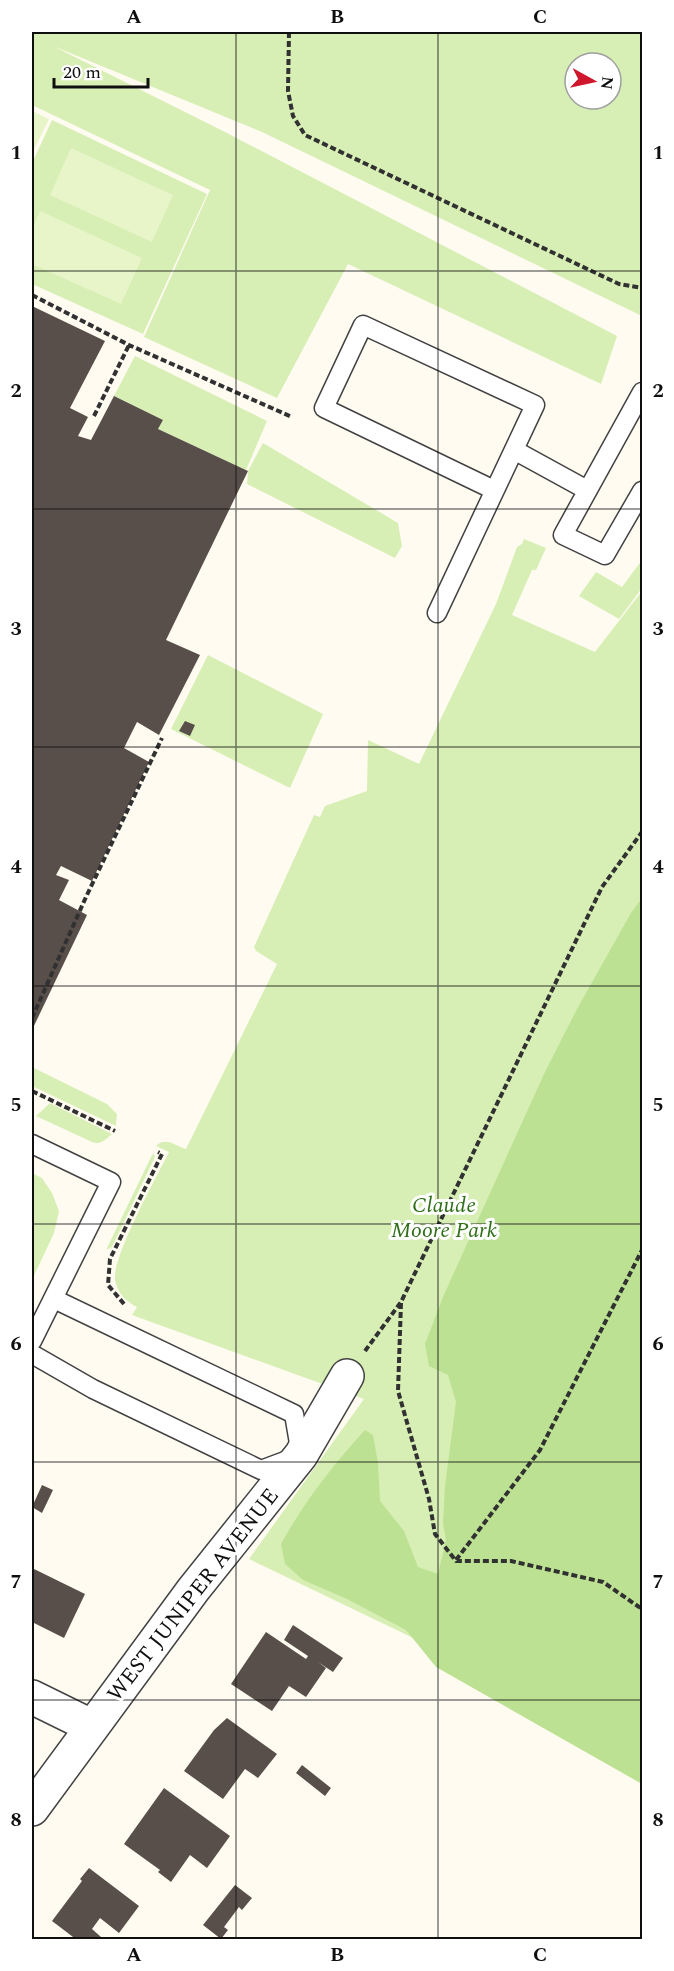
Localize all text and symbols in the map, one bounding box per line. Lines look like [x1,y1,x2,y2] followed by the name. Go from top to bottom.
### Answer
[126,2,142,32] text: A
[330,2,344,32] text: B
[533,2,547,32] text: C
[54,51,148,89] scale bar
[563,51,623,111] north arrow
[63,59,101,86] text: 20 m
[594,75,620,91] text: N
[10,138,22,168] text: 1
[652,138,664,168] text: 1
[10,376,22,406] text: 2
[652,376,664,406] text: 2
[10,614,22,644] text: 3
[652,614,664,644] text: 3
[10,852,22,882] text: 4
[652,852,664,882] text: 4
[10,1090,22,1120] text: 5
[652,1090,664,1120] text: 5
[391,1189,497,1247] park label: Claude Moore Park
[10,1329,22,1359] text: 6
[652,1329,664,1359] text: 6
[99,1481,287,1709] street label: WEST JUNIPER AVENUE
[10,1567,22,1597] text: 7
[652,1567,664,1597] text: 7
[10,1805,22,1835] text: 8
[652,1805,664,1835] text: 8
[126,1940,142,1970] text: A
[330,1940,344,1970] text: B
[533,1940,547,1970] text: C

